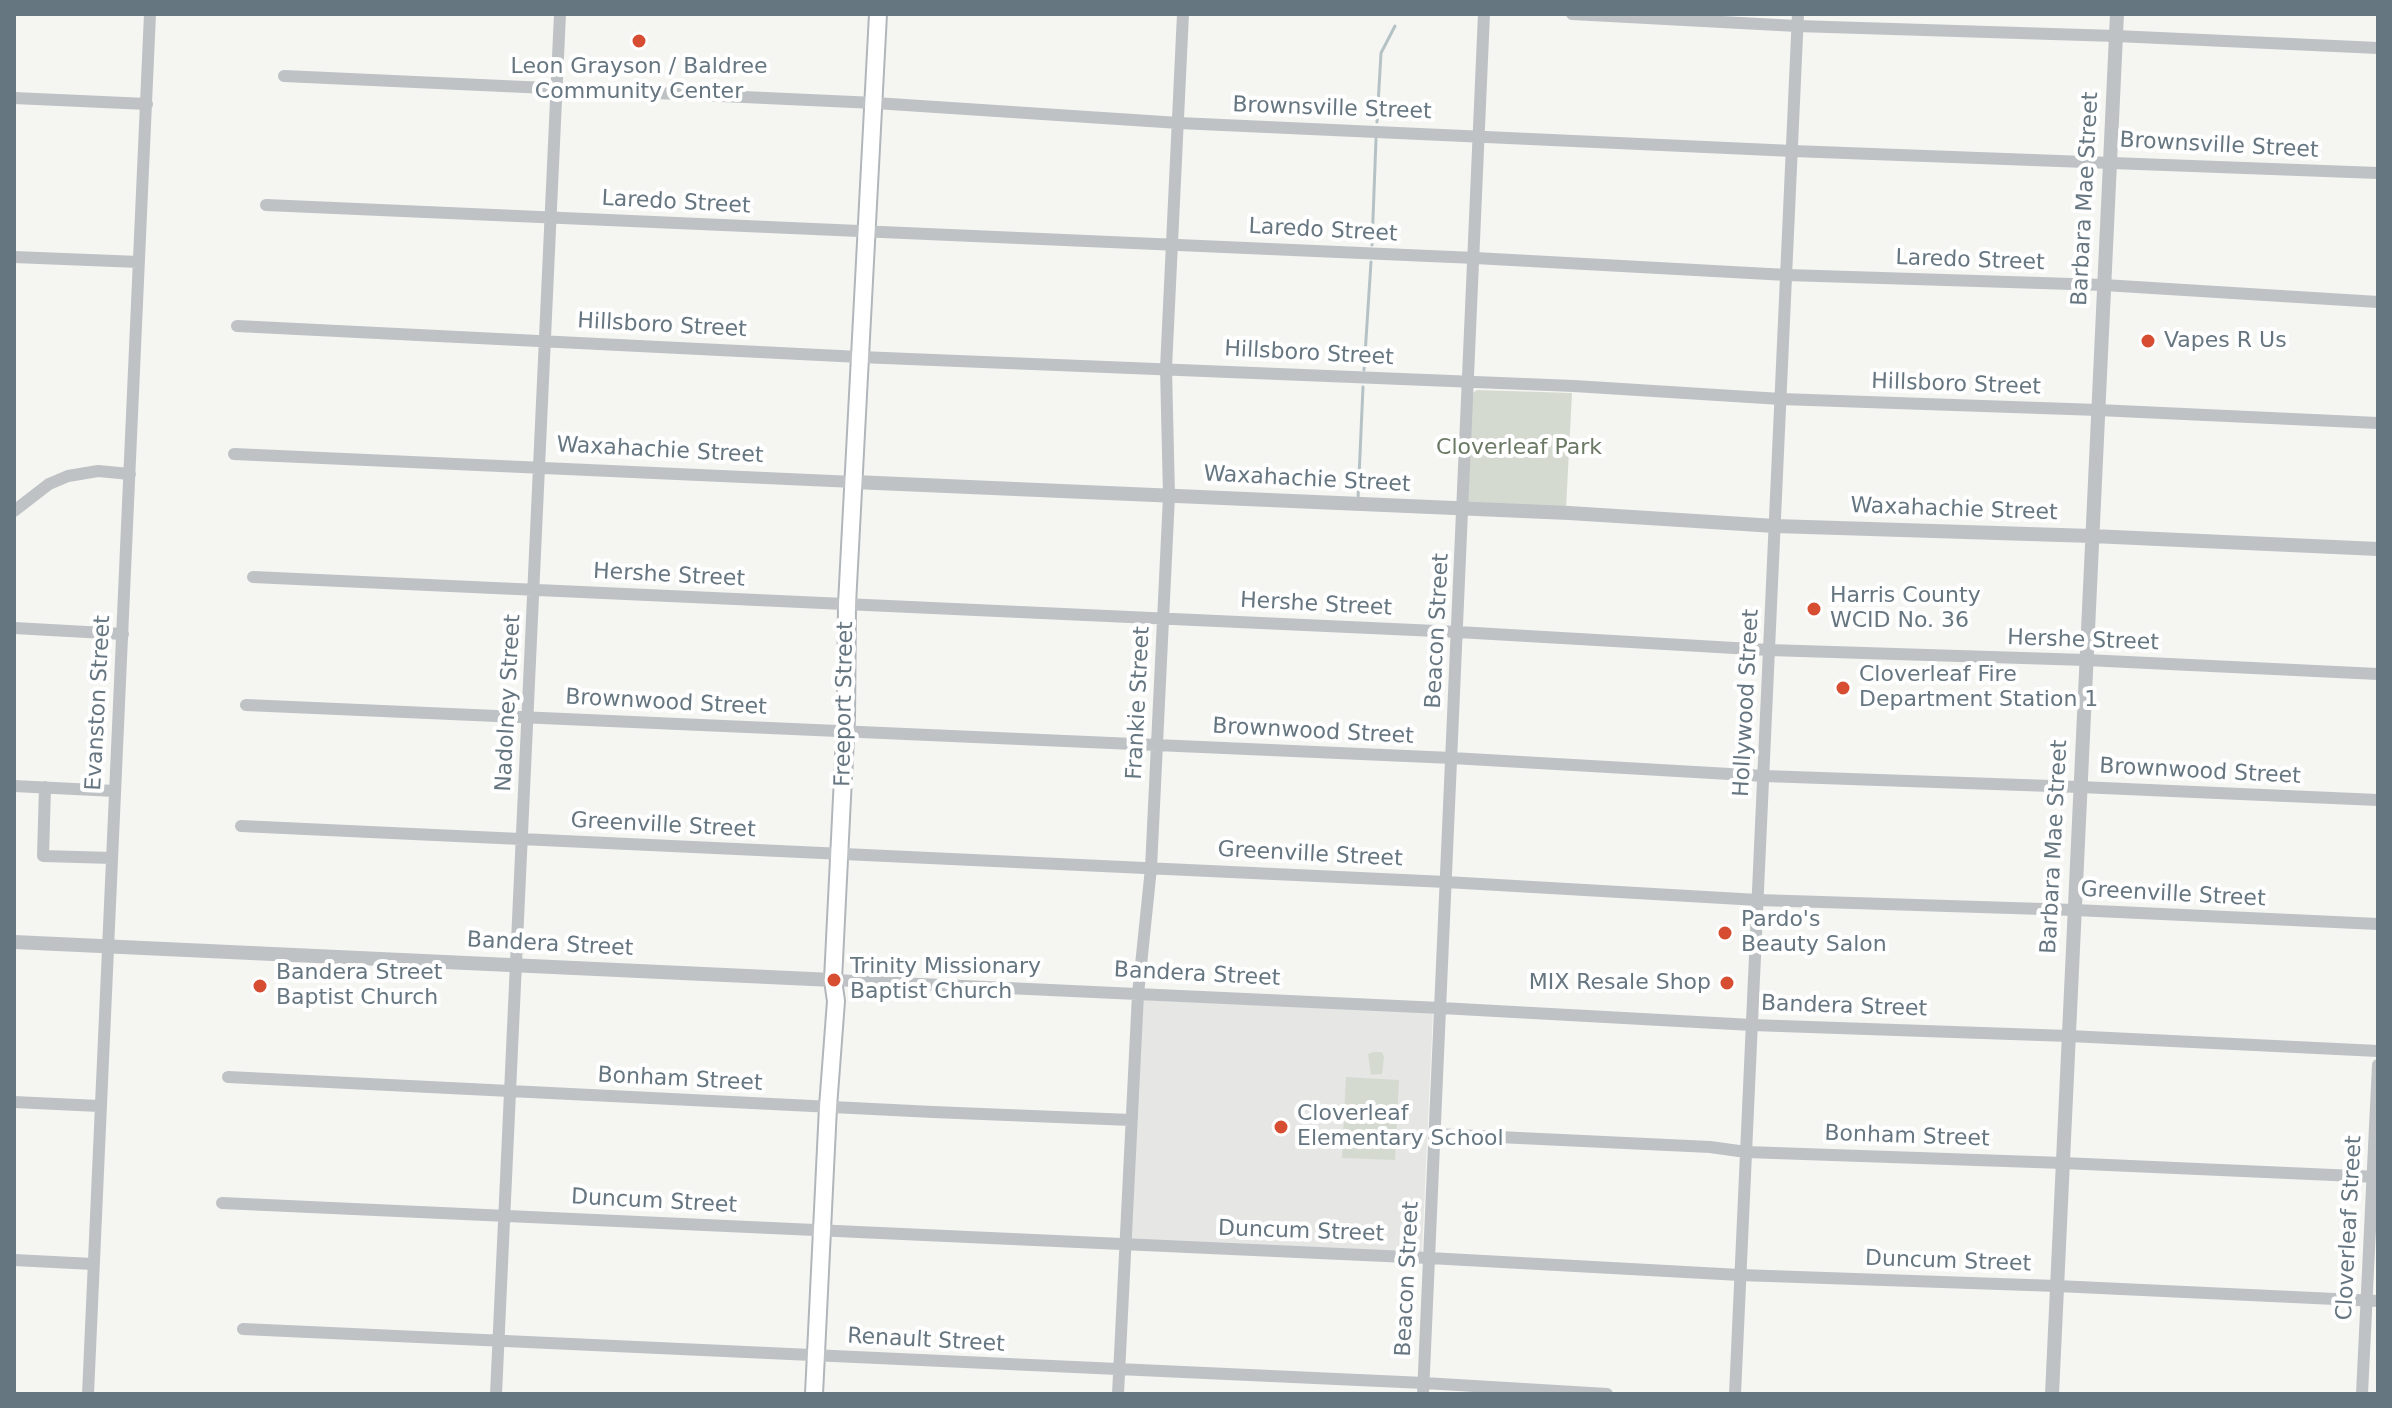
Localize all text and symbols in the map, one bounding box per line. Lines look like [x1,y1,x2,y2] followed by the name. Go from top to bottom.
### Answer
[630,32,648,50] marker: Leon Grayson / Baldree Community Center
[511,54,767,106] place label: Leon Grayson / Baldree Community Center
[2067,91,2105,307] street label: Barbara Mae Street
[1232,92,1432,126] street label: Brownsville Street
[2119,128,2319,164] street label: Brownsville Street
[601,186,751,220] street label: Laredo Street
[1248,214,1398,248] street label: Laredo Street
[1895,245,2045,277] street label: Laredo Street
[577,308,747,344] street label: Hillsboro Street
[2164,328,2287,354] place label: Vapes R Us
[2139,332,2157,350] marker: Vapes R Us
[1224,336,1394,372] street label: Hillsboro Street
[1871,369,2041,401] street label: Hillsboro Street
[556,432,764,470] street label: Waxahachie Street
[1436,435,1602,461] park label: Cloverleaf Park
[1203,461,1411,499] street label: Waxahachie Street
[1850,493,2058,527] street label: Waxahachie Street
[1421,553,1455,709] street label: Beacon Street
[592,559,746,593] street label: Hershe Street
[1830,583,1981,634] place label: Harris County WCID No. 36
[1239,588,1393,622] street label: Hershe Street
[1805,600,1823,618] marker: Harris County WCID No. 36
[1729,608,1765,798] street label: Hollywood Street
[491,614,527,792] street label: Nadolney Street
[81,615,117,791] street label: Evanston Street
[830,621,860,787] street label: Freeport Street
[2007,625,2159,657] street label: Hershe Street
[1122,626,1156,780] street label: Frankie Street
[1859,662,2098,714] place label: Cloverleaf Fire Department Station 1
[1834,679,1852,697] marker: Cloverleaf Fire Department Station 1
[565,685,767,721] street label: Brownwood Street
[1212,714,1414,750] street label: Brownwood Street
[2036,739,2074,955] street label: Barbara Mae Street
[2099,754,2301,790] street label: Brownwood Street
[570,808,756,844] street label: Greenville Street
[1217,837,1403,873] street label: Greenville Street
[2080,877,2266,913] street label: Greenville Street
[1741,907,1887,958] place label: Pardo's Beauty Salon
[1716,924,1734,942] marker: Pardo's Beauty Salon
[466,927,634,963] street label: Bandera Street
[850,954,1041,1006] place label: Trinity Missionary Baptist Church
[1113,957,1281,993] street label: Bandera Street
[276,960,442,1012] place label: Bandera Street Baptist Church
[1529,970,1711,996] place label: MIX Resale Shop
[825,971,843,989] marker: Trinity Missionary Baptist Church
[1718,974,1736,992] marker: MIX Resale Shop
[251,977,269,995] marker: Bandera Street Baptist Church
[1760,991,1928,1023] street label: Bandera Street
[597,1062,763,1098] street label: Bonham Street
[1297,1101,1504,1152] place label: Cloverleaf Elementary School
[1272,1118,1290,1136] marker: Cloverleaf Elementary School
[1824,1121,1990,1153] street label: Bonham Street
[2332,1135,2368,1321] street label: Cloverleaf Street
[570,1184,738,1220] street label: Duncum Street
[1391,1201,1425,1357] street label: Beacon Street
[1218,1216,1384,1248] street label: Duncum Street
[1865,1246,2031,1278] street label: Duncum Street
[847,1324,1005,1358] street label: Renault Street

